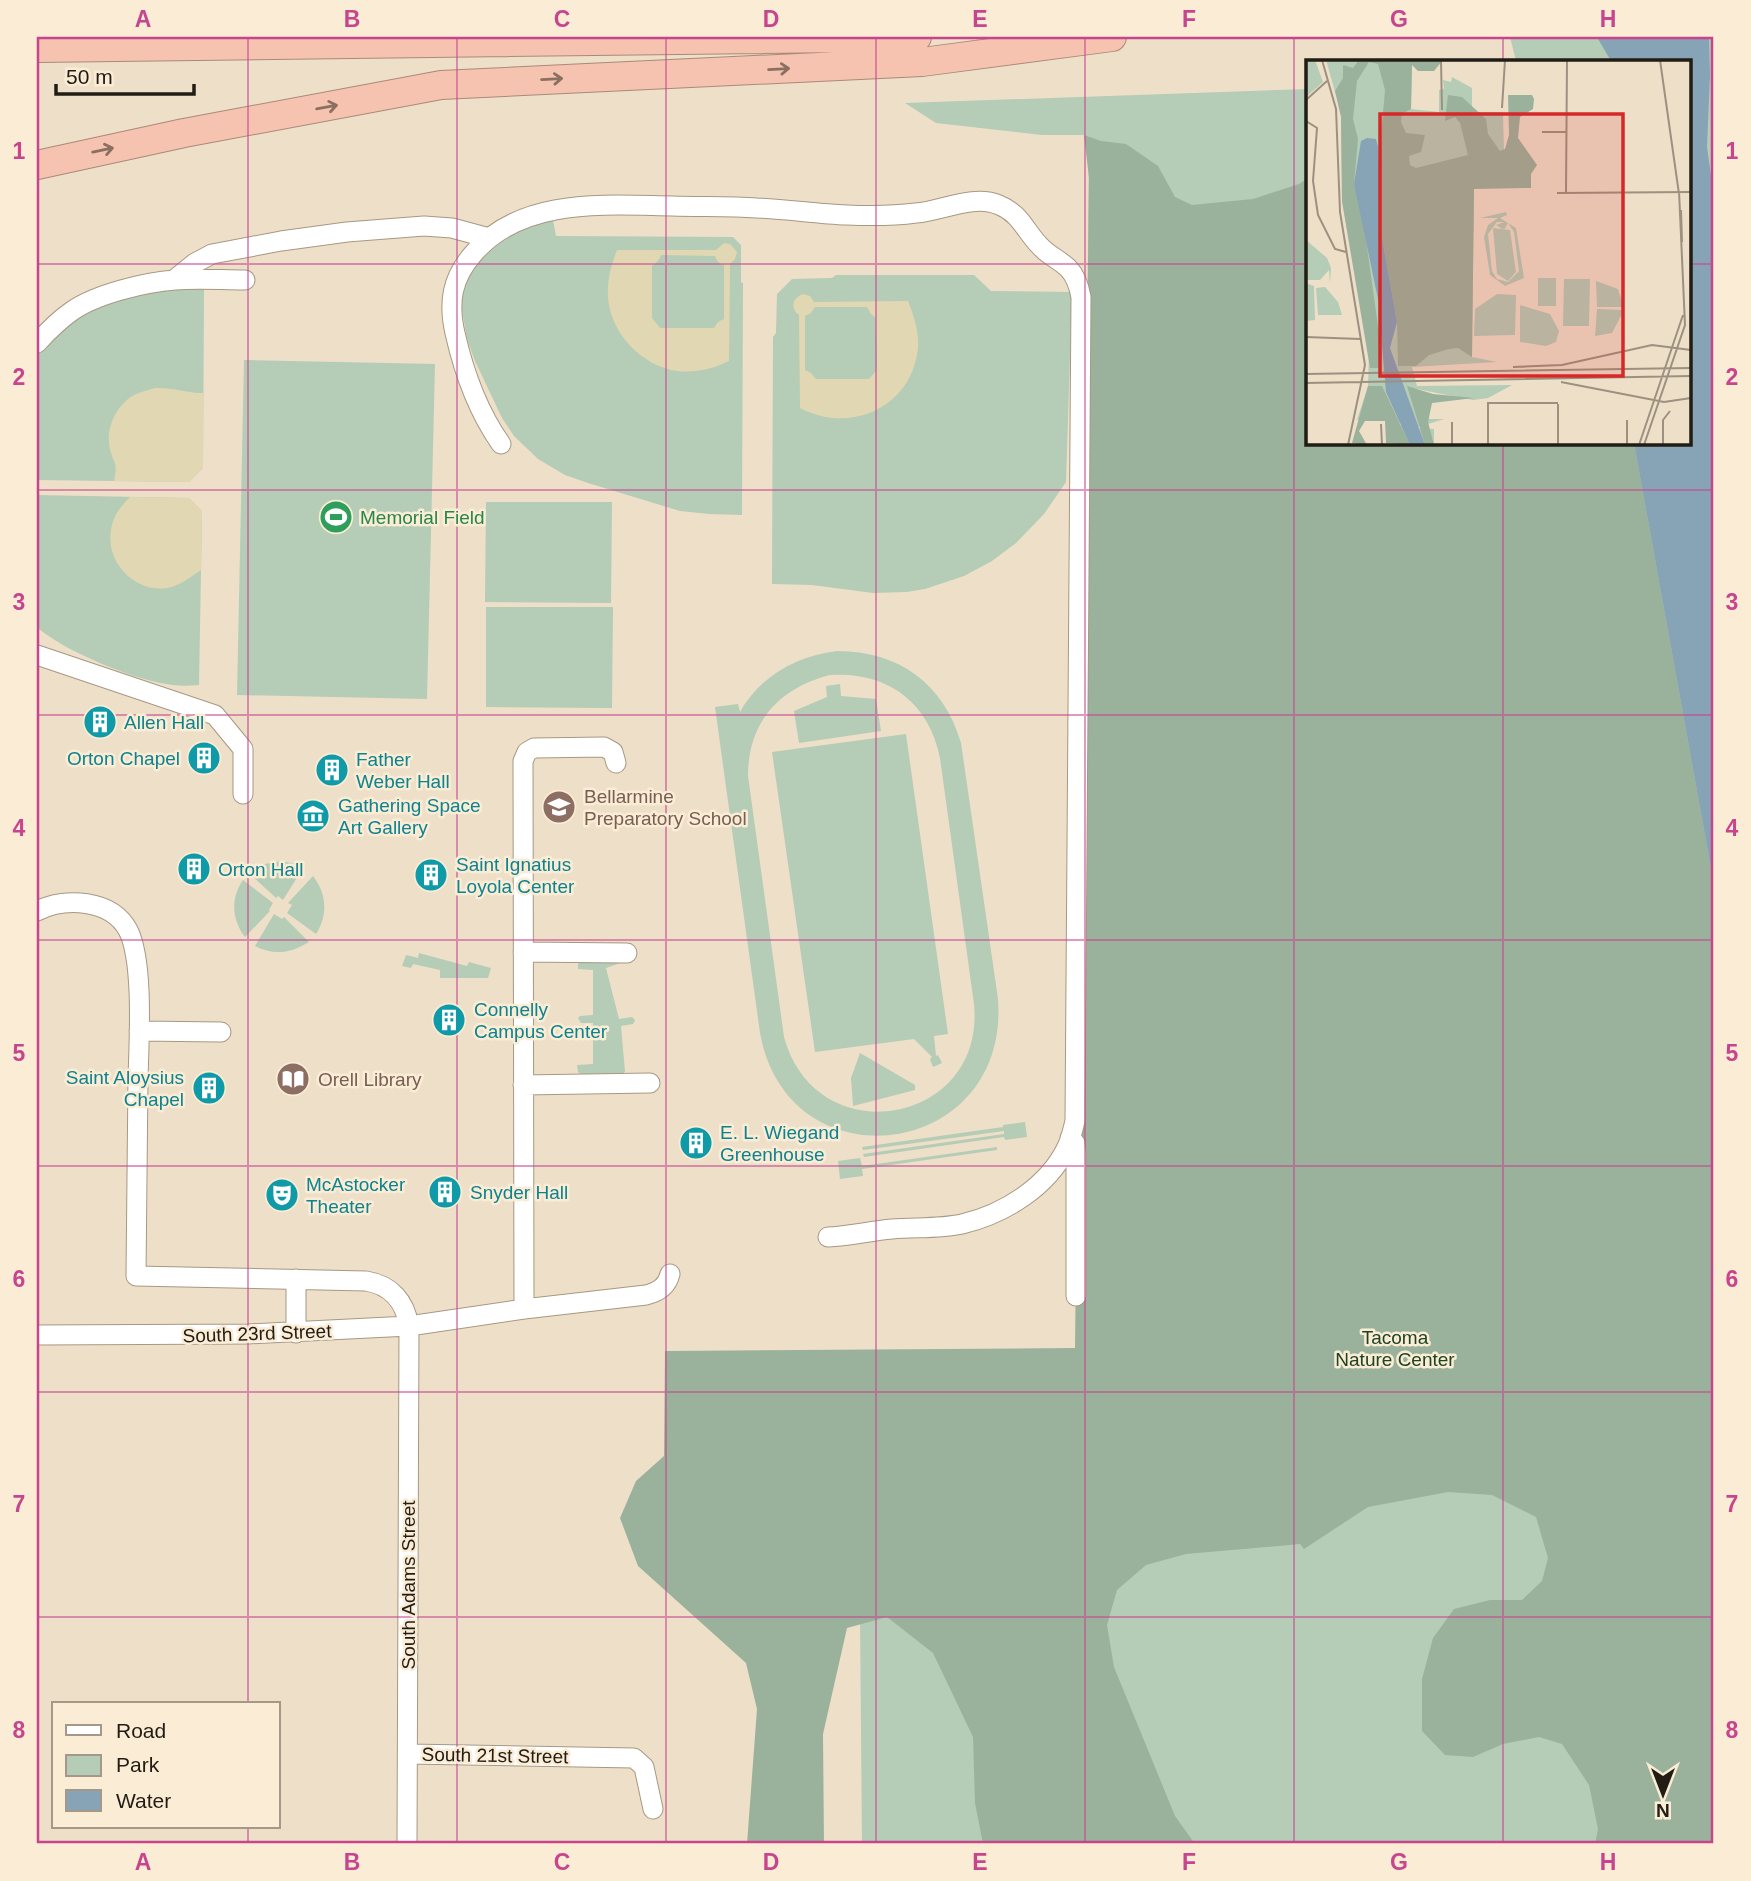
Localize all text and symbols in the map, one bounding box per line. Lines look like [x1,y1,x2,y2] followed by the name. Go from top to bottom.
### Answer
[135,6,151,32] text: A
[344,6,360,32] text: B
[554,6,570,32] text: C
[763,6,779,32] text: D
[972,6,988,32] text: E
[1182,6,1196,32] text: F
[1390,6,1408,32] text: G
[1600,6,1616,32] text: H
[56,52,194,96] scale bar
[1306,60,1692,444] inset map
[767,62,790,75] one-way arrow
[66,65,113,88] text: 50 m
[540,73,563,86] one-way arrow
[315,100,338,113] one-way arrow
[13,138,26,164] text: 1
[1726,138,1739,164] text: 1
[91,143,114,157] one-way arrow
[13,364,25,390] text: 2
[1726,364,1738,390] text: 2
[317,498,355,536] sports icon: Memorial Field
[360,507,485,528] place label: Memorial Field
[13,589,25,615] text: 3
[1726,589,1738,615] text: 3
[81,703,119,741] building icon: Allen Hall
[124,712,204,733] place label: Allen Hall
[185,739,223,777] building icon: Orton Chapel
[67,748,180,769] place label: Orton Chapel
[356,749,450,792] place label: Father Weber Hall
[313,751,351,789] building icon: Father Weber Hall
[584,786,747,829] place label: Bellarmine Preparatory School
[540,788,578,826] school or university icon: Bellarmine Preparatory School
[338,795,481,838] place label: Gathering Space Art Gallery
[294,797,332,835] museum icon: Gathering Space Art Gallery
[13,815,26,841] text: 4
[1726,815,1739,841] text: 4
[175,850,213,888] building icon: Orton Hall
[456,854,575,897] place label: Saint Ignatius Loyola Center
[412,856,450,894] building icon: Saint Ignatius Loyola Center
[218,859,304,880] place label: Orton Hall
[474,999,608,1042] place label: Connelly Campus Center
[430,1001,468,1039] building icon: Connelly Campus Center
[13,1040,26,1066] text: 5
[1726,1040,1739,1066] text: 5
[274,1060,312,1098] library icon: Orell Library
[66,1067,184,1110] place label: Saint Aloysius Chapel
[190,1069,228,1107] building icon: Saint Aloysius Chapel
[318,1069,422,1090] place label: Orell Library
[720,1122,839,1165] place label: E. L. Wiegand Greenhouse
[677,1124,715,1162] building icon: E. L. Wiegand Greenhouse
[426,1173,464,1211] building icon: Snyder Hall
[306,1174,406,1217] place label: McAstocker Theater
[263,1176,301,1214] theatre icon: McAstocker Theater
[470,1182,568,1203] place label: Snyder Hall
[13,1266,25,1292] text: 6
[1726,1266,1738,1292] text: 6
[182,1320,333,1347] street label: South 23rd Street
[1335,1327,1455,1370] park label: Tacoma Nature Center
[13,1491,25,1517] text: 7
[1726,1491,1738,1517] text: 7
[398,1500,419,1670] street label: South Adams Street
[52,1702,280,1828] legend
[13,1717,26,1743] text: 8
[1726,1717,1739,1743] text: 8
[116,1719,166,1742] text: Road
[421,1744,569,1767] street label: South 21st Street
[116,1753,160,1776] text: Park
[1628,1758,1698,1828] north arrow
[116,1789,171,1812] text: Water
[1656,1800,1670,1821] text: N
[135,1849,151,1875] text: A
[344,1849,360,1875] text: B
[554,1849,570,1875] text: C
[763,1849,779,1875] text: D
[972,1849,988,1875] text: E
[1182,1849,1196,1875] text: F
[1390,1849,1408,1875] text: G
[1600,1849,1616,1875] text: H

